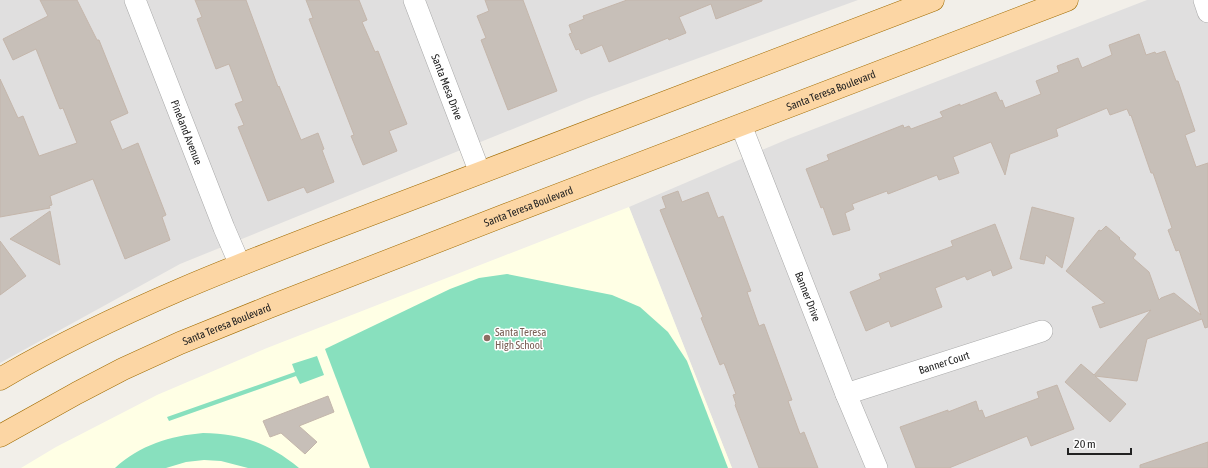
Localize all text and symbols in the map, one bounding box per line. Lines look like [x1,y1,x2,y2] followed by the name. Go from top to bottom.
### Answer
[429,52,465,121] street label: Santa Mesa Drive
[785,68,877,113] street label: Santa Teresa Boulevard
[169,98,205,166] street label: Pineland Avenue
[482,184,575,229] street label: Santa Teresa Boulevard
[793,270,823,323] street label: Banner Drive
[181,301,273,347] street label: Santa Teresa Boulevard
[495,326,546,351] place label: Santa Teresa High School
[482,333,492,343] marker: Santa Teresa High School
[917,349,971,376] street label: Banner Court
[1068,430,1131,456] scale bar
[1074,437,1096,451] text: 20 m

